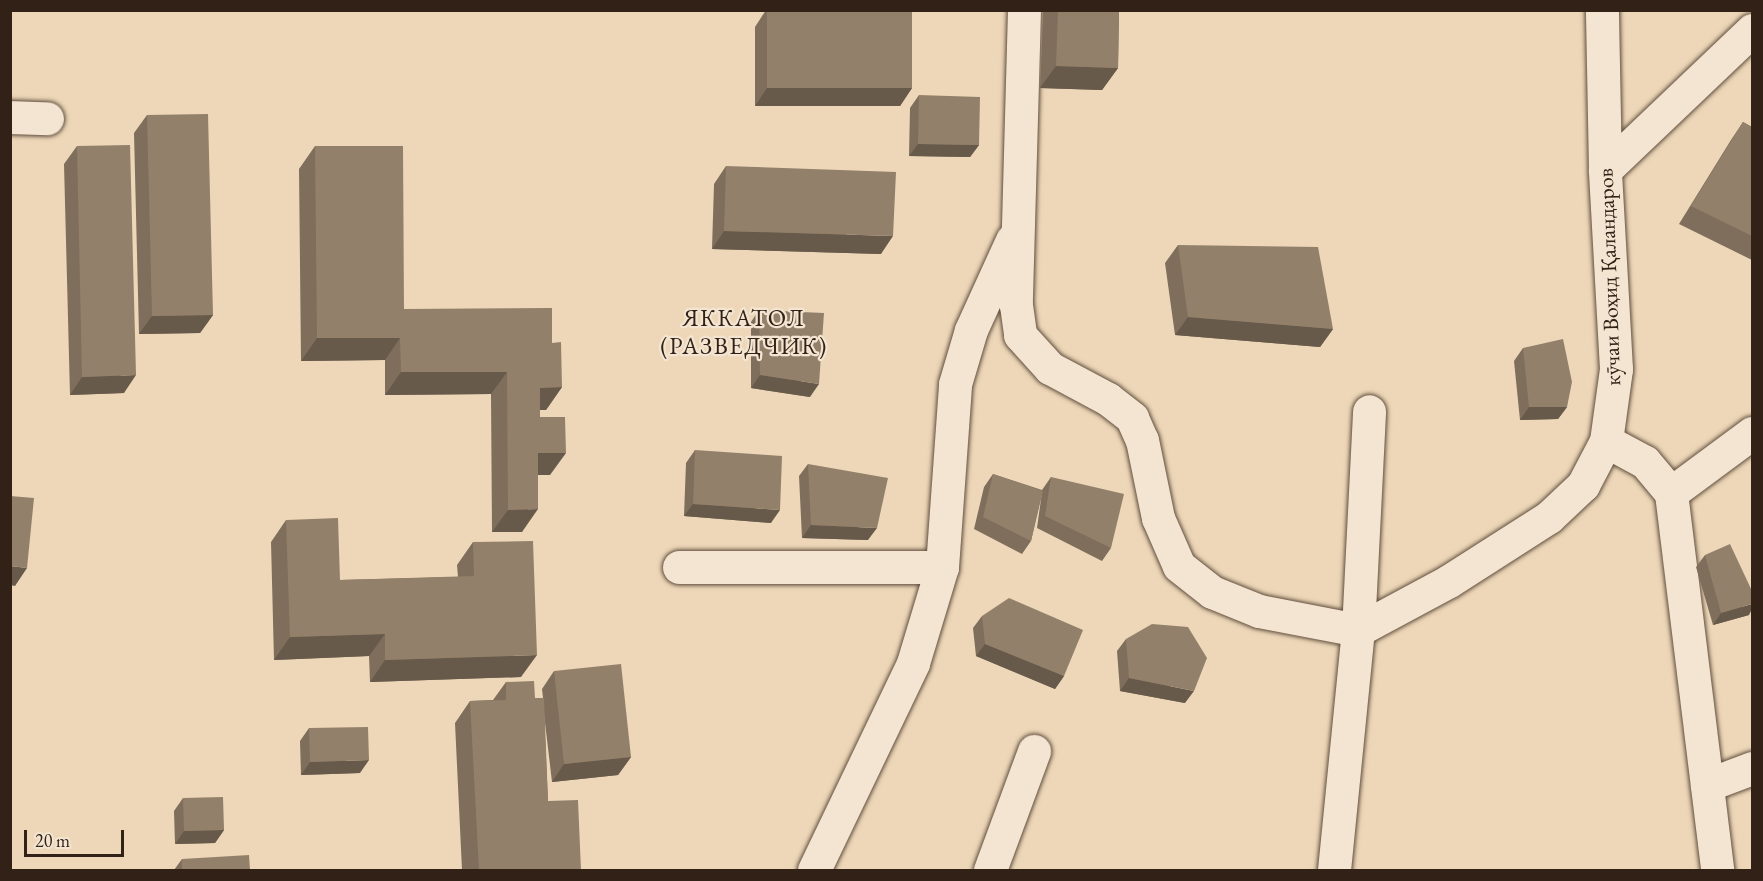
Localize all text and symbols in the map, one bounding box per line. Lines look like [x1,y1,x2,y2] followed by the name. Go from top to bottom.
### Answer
[1592,168,1626,386] street label: кӯчаи Воҳид Қаландаров
[660,304,828,360] district label: ЯККАТОЛ (РАЗВЕДЧИК)
[27,818,128,856] scale bar
[35,829,70,852] text: 20 m

